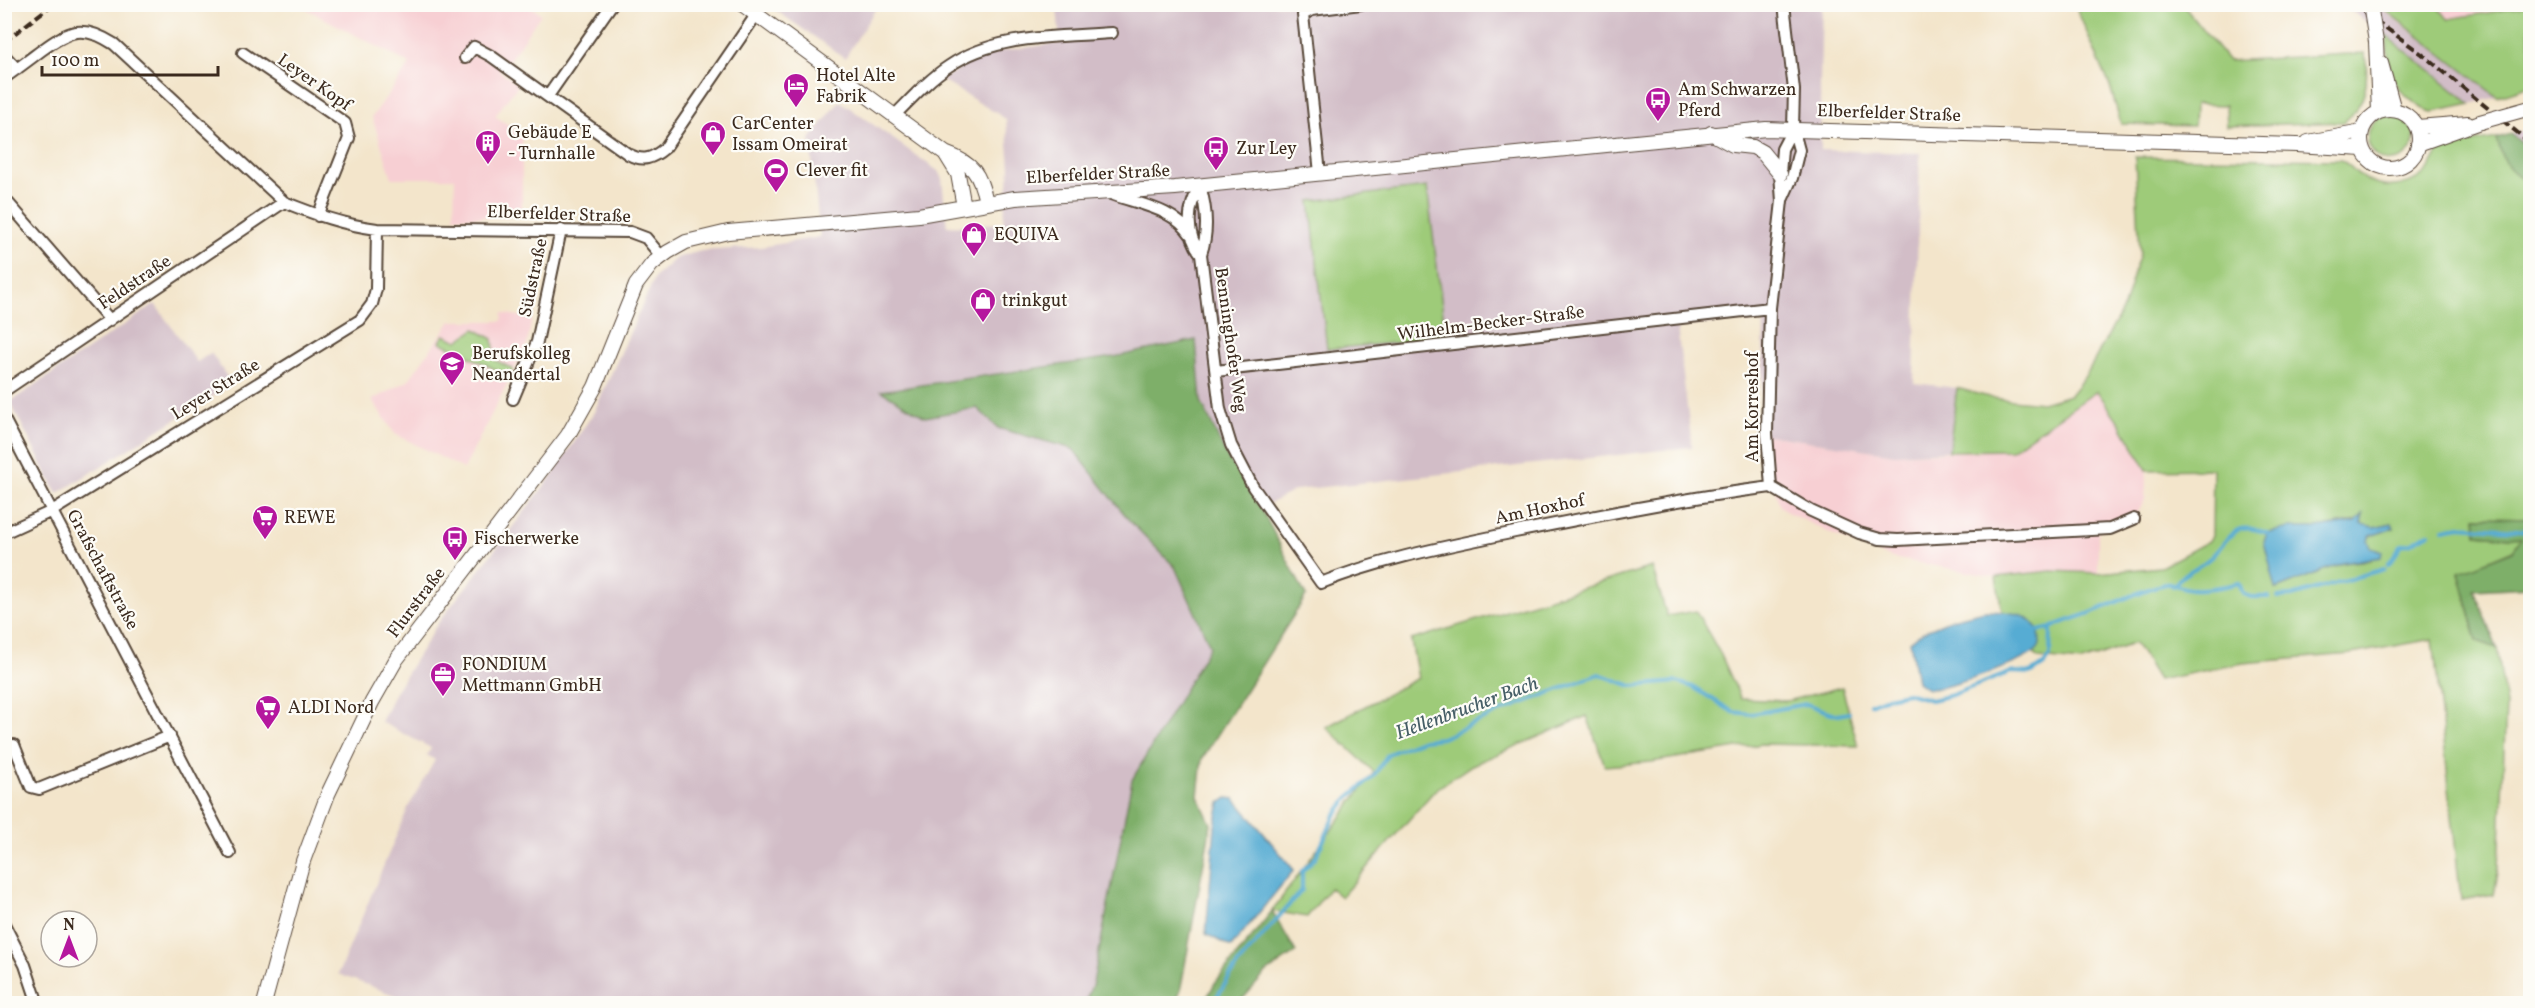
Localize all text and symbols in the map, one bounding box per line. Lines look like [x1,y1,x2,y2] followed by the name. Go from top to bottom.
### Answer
[42,39,218,77] scale bar
[272,48,358,119] street label: Leyer Kopf
[51,49,100,74] text: 100 m
[816,64,896,110] place label: Hotel Alte Fabrik
[781,71,811,109] hotel icon: Hotel Alte Fabrik
[1678,78,1797,124] place label: Am Schwarzen Pferd
[1643,85,1673,123] bus stop icon: Am Schwarzen Pferd
[1817,99,1961,129] street label: Elberfelder Straße
[732,112,848,158] place label: CarCenter Issam Omeirat
[698,119,728,157] shop icon: CarCenter Issam Omeirat
[508,121,595,167] place label: Gebäude E - Turnhalle
[473,128,503,166] building icon: Gebäude E - Turnhalle
[1201,134,1231,172] bus stop icon: Zur Ley
[1236,137,1297,162] place label: Zur Ley
[761,156,791,194] sports icon: Clever fit
[796,159,868,184] place label: Clever fit
[1025,159,1171,191] street label: Elberfelder Straße
[487,200,631,230] street label: Elberfelder Straße
[959,220,989,258] shop icon: EQUIVA
[994,223,1059,248] place label: EQUIVA
[513,236,555,320] street label: Südstraße
[94,249,176,317] street label: Feldstraße
[1207,266,1253,414] street label: Benninghofer Weg
[968,286,998,324] shop icon: trinkgut
[1002,289,1068,314] place label: trinkgut
[1396,300,1586,348] street label: Wilhelm-Becker-Straße
[472,342,571,388] place label: Berufskolleg Neandertal
[437,349,467,387] school or university icon: Berufskolleg Neandertal
[1741,350,1766,463] street label: Am Korreshof
[167,353,265,427] street label: Leyer Straße
[1493,488,1589,532] street label: Am Hoxhof
[250,503,280,541] supermarket icon: REWE
[60,505,144,635] street label: Grafschaftstraße
[284,506,336,531] place label: REWE
[440,524,470,562] bus stop icon: Fischerwerke
[474,527,579,552] place label: Fischerwerke
[382,562,452,644] street label: Flurstraße
[462,653,602,699] place label: FONDIUM Mettmann GmbH
[428,660,458,698] office icon: FONDIUM Mettmann GmbH
[1392,670,1542,748] water label: Hellenbrucher Bach
[253,693,283,731] supermarket icon: ALDI Nord
[288,696,375,721] place label: ALDI Nord
[39,909,99,969] north arrow
[63,915,75,937] text: N

